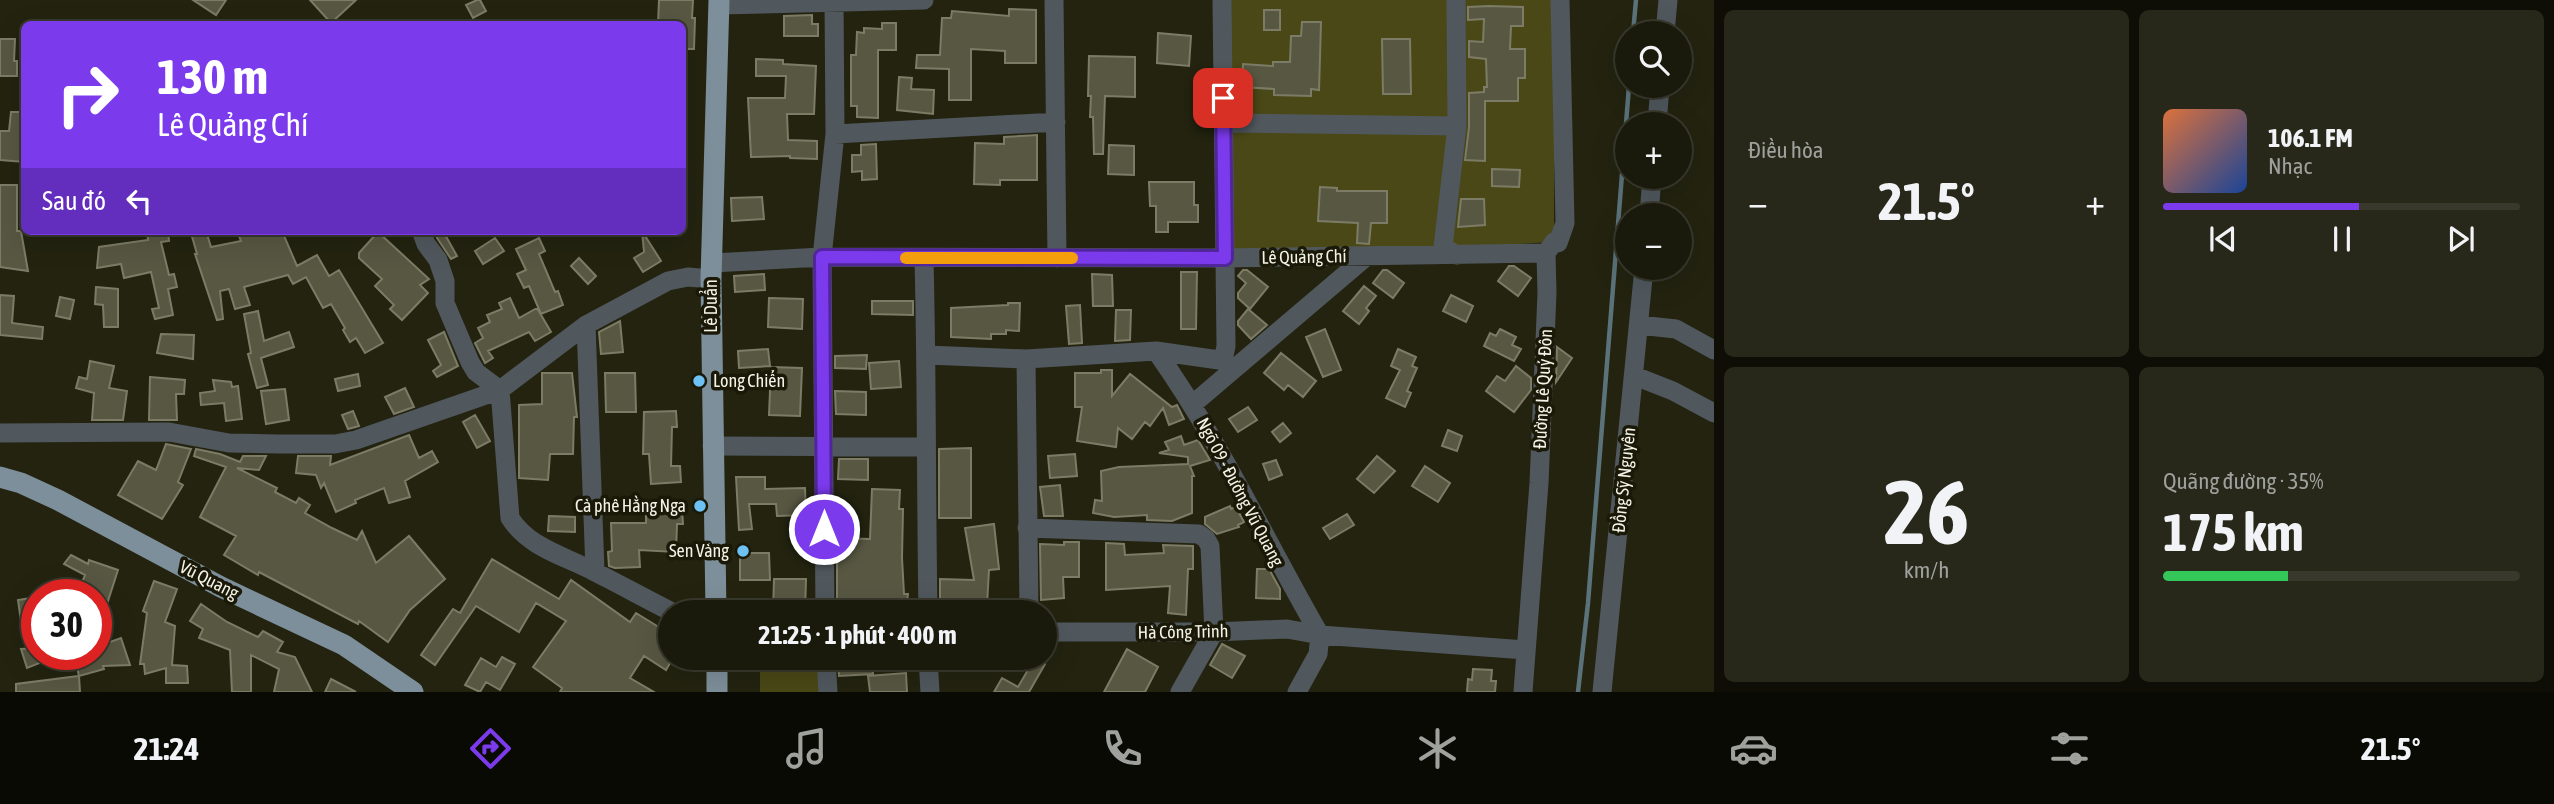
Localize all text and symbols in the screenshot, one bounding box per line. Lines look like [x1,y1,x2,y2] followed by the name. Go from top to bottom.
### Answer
[1615,21,1692,280] map controls
[1615,21,1692,98] button: search
[157,48,268,104] text: 130 m
[42,49,133,140] icon: right
[1193,68,1253,128] pin
[1204,79,1242,117] icon: arrive
[157,106,308,143] text: Lê Quảng Chí
[1615,112,1692,189] button: +
[2268,123,2353,153] text: 106.1 FM
[1748,137,1824,163] text: Điều hòa
[2268,153,2312,179] text: Nhạc
[1878,171,1975,231] text: 21.5°
[1748,180,1768,223] text: −
[2085,180,2105,223] text: +
[120,182,158,220] icon: left
[42,186,106,216] text: Sau đó
[1615,203,1692,280] button: −
[2204,220,2242,258] icon: previous
[2323,220,2361,258] icon: pause
[2442,220,2480,258] icon: next
[1261,245,1347,268] street label: Lê Quảng Chí
[699,279,721,333] street label: Lê Duẩn
[1529,328,1556,450] street label: Đường Lê Quý Đôn
[713,369,785,391] place label: Long Chiến
[691,373,707,389] marker: Long Chiến
[1192,414,1289,570] street label: Ngõ 09 - Đường Vũ Quang
[1607,426,1639,534] street label: Đồng Sỹ Nguyên
[1884,459,1969,563] text: 26
[2163,468,2324,494] text: Quãng đường · 35%
[787,492,861,566] position arrow
[575,495,686,516] place label: Cà phê Hằng Nga
[692,498,708,514] marker: Cà phê Hằng Nga
[2163,502,2304,562] text: 175 km
[669,540,729,561] place label: Sen Vàng
[735,543,751,559] marker: Sen Vàng
[176,556,243,603] street label: Vũ Quang
[1904,557,1949,583] text: km/h
[21,579,112,670] speed limit sign: 30
[758,620,957,650] text: 21:25 · 1 phút · 400 m
[1138,620,1228,643] street label: Hà Công Trình
[466,724,515,773] icon: directions
[782,724,831,773] icon: music
[1098,724,1147,773] icon: phone
[1413,724,1462,773] icon: climate
[1729,724,1778,773] icon: car
[2045,724,2094,773] icon: filters
[133,730,199,767] text: 21:24
[2361,730,2420,767] text: 21.5°

